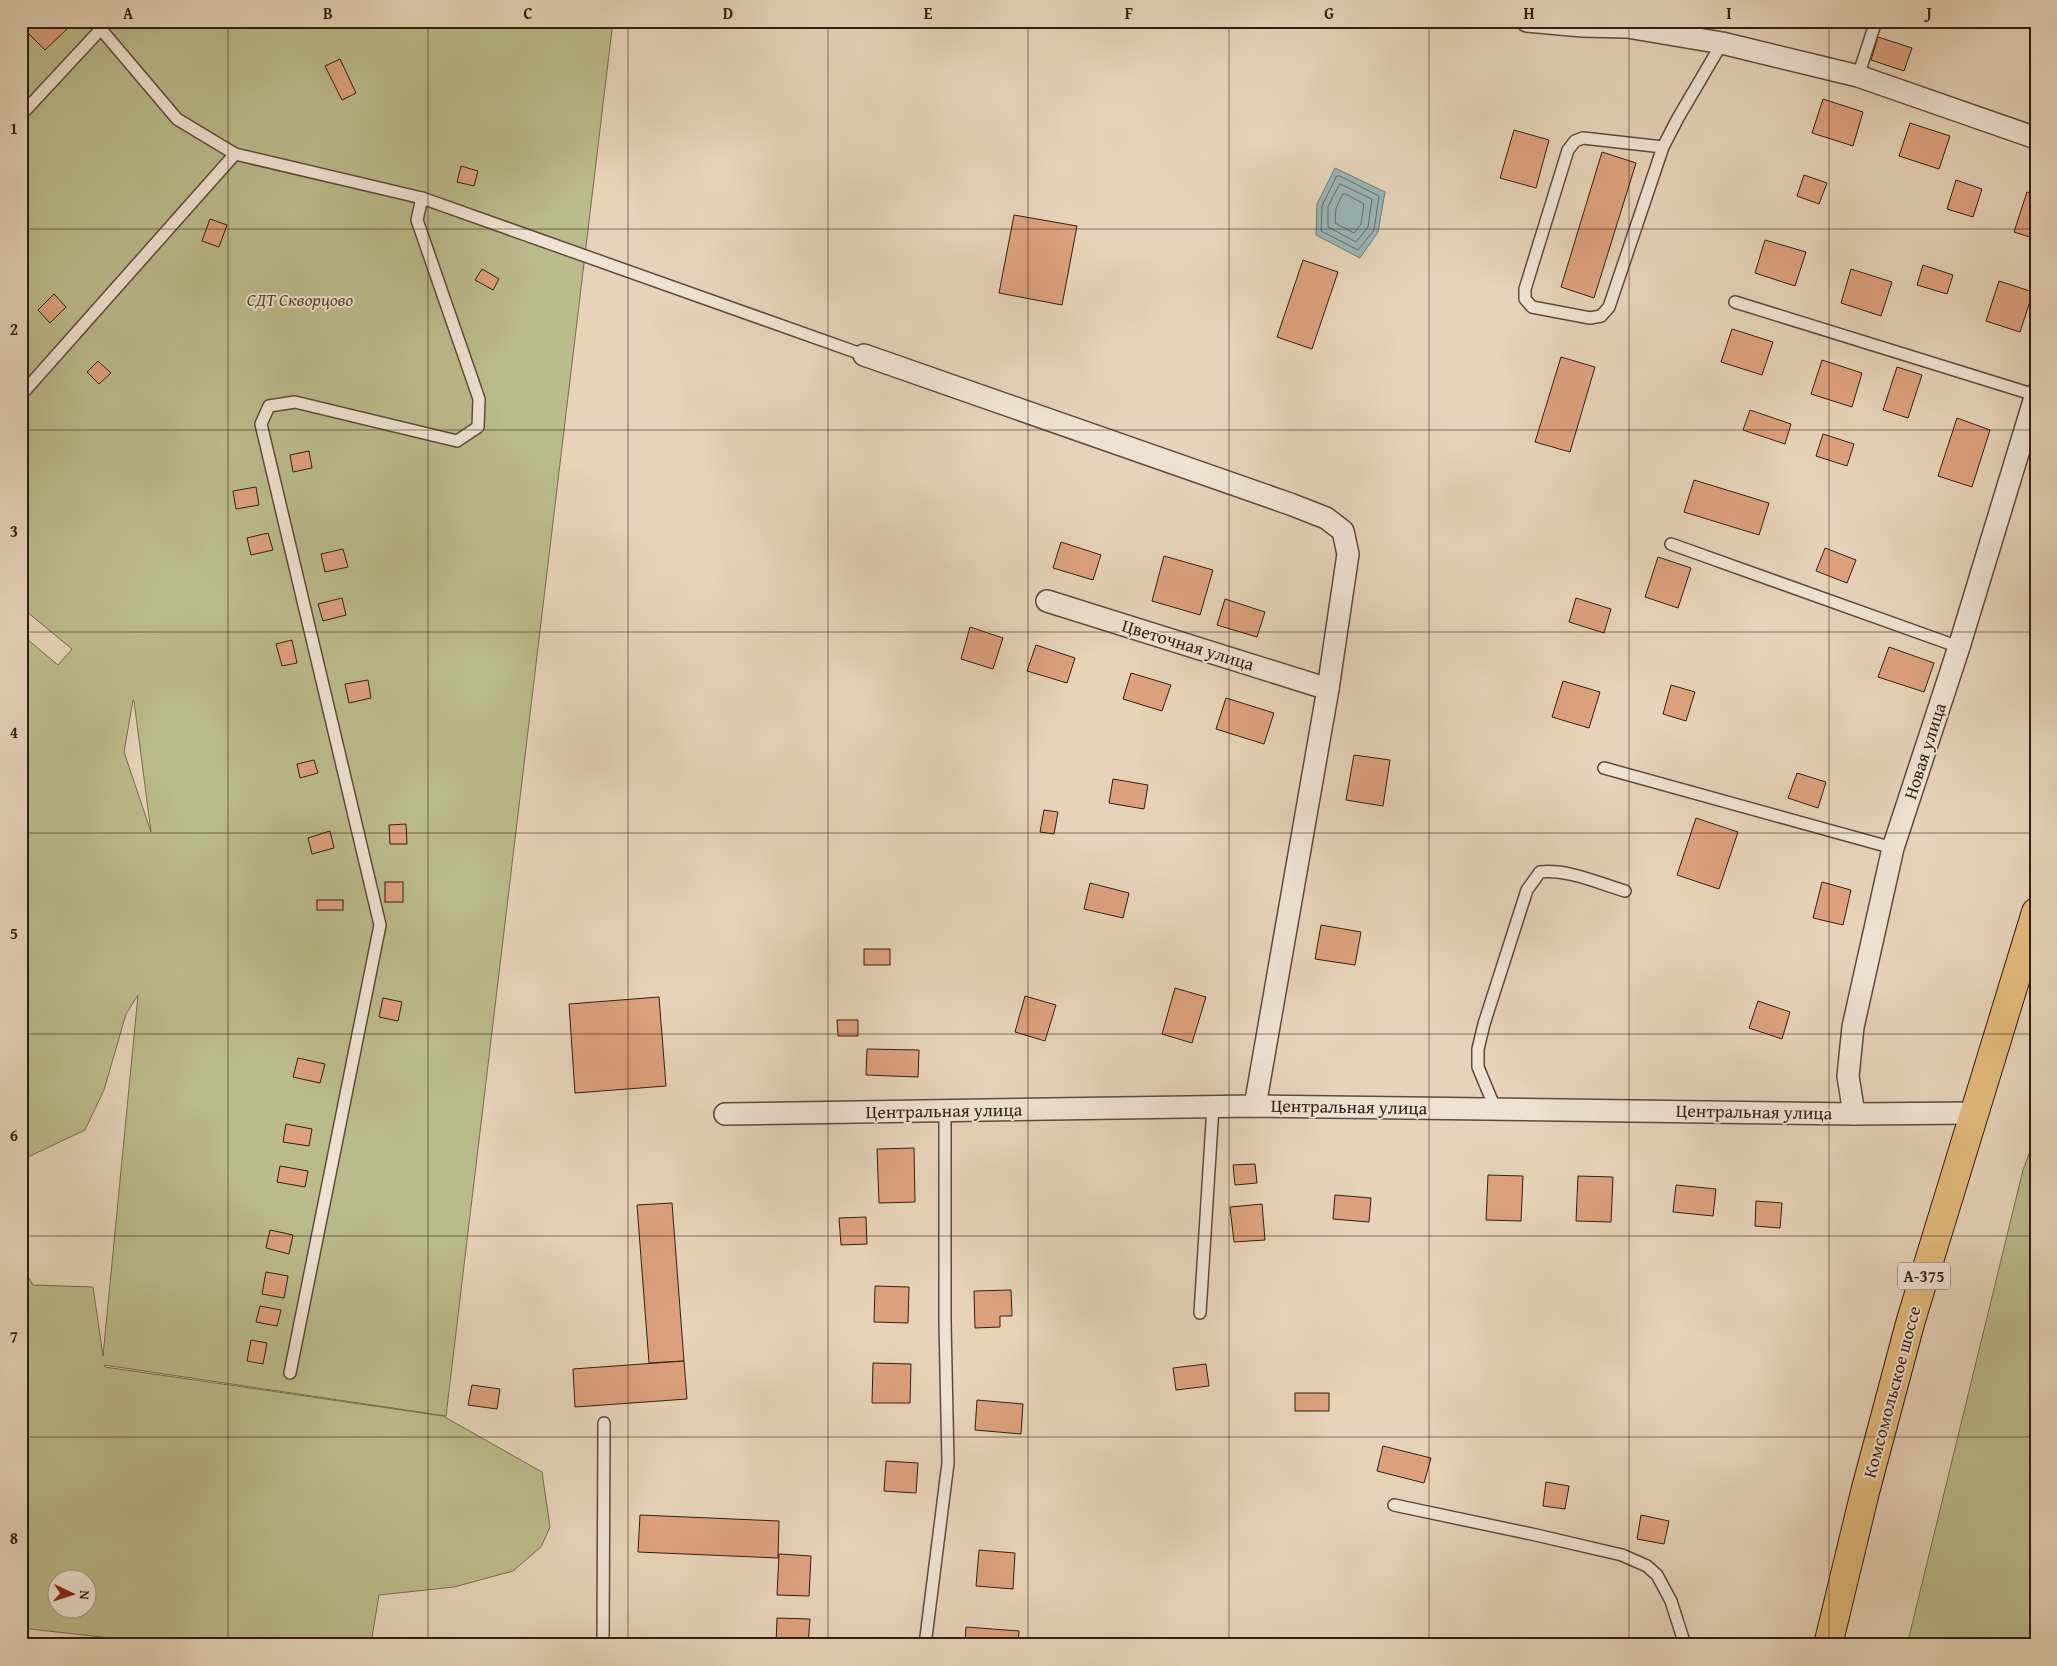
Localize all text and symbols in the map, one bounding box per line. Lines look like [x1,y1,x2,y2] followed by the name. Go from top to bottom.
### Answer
[123,1,134,25] text: A
[323,1,333,25] text: B
[523,1,533,25] text: C
[723,1,733,25] text: D
[924,1,933,25] text: E
[1125,1,1133,25] text: F
[1324,1,1334,25] text: G
[1523,1,1535,25] text: H
[1726,1,1732,25] text: I
[1923,1,1932,25] text: J
[10,116,18,140] text: 1
[247,286,354,313] park label: СДТ Скворцово
[10,317,18,341] text: 2
[10,519,18,543] text: 3
[1119,612,1258,678] street label: Цветочная улица
[1896,699,1953,803] street label: Новая улица
[10,720,18,744] text: 4
[10,921,18,945] text: 5
[1271,1092,1428,1121] street label: Центральная улица
[865,1096,1023,1125] street label: Центральная улица
[1676,1097,1833,1126] street label: Центральная улица
[10,1123,18,1147] text: 6
[1898,1262,1950,1290] road number: А-375
[1856,1303,1927,1481] street label: Комсомольское шоссе
[10,1324,18,1348] text: 7
[10,1526,18,1550] text: 8
[48,1568,98,1618] north arrow
[75,1590,95,1601] text: N

